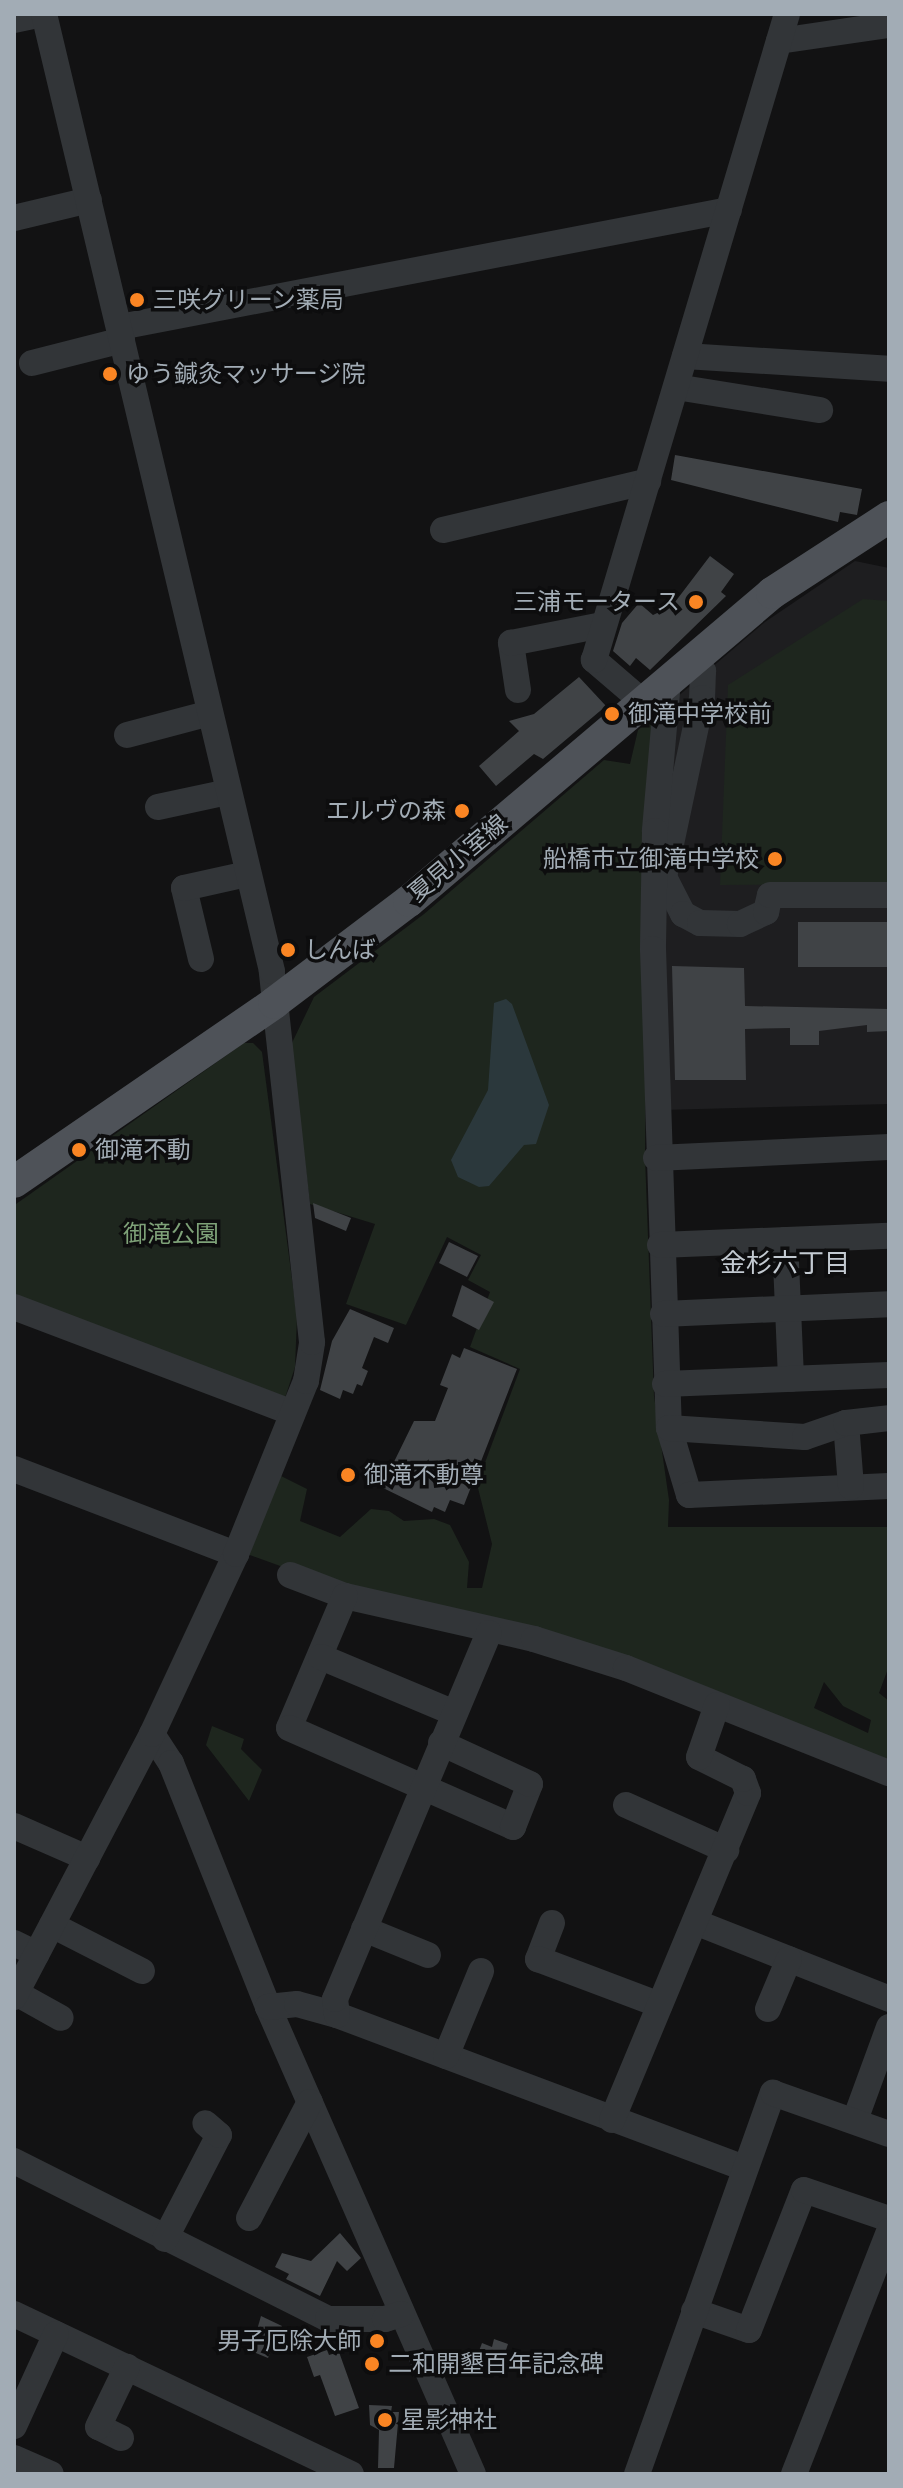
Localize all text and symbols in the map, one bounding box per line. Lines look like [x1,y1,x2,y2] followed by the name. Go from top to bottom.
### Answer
[153,286,345,314] place label: 三咲グリーン薬局
[128,291,146,309] marker: 三咲グリーン薬局
[126,360,366,388] place label: ゆう鍼灸マッサージ院
[101,365,119,383] marker: ゆう鍼灸マッサージ院
[512,588,680,616] place label: 三浦モータース
[687,593,705,611] marker: 三浦モータース
[628,700,772,728] place label: 御滝中学校前
[603,705,621,723] marker: 御滝中学校前
[326,797,446,825] place label: エルヴの森
[453,802,471,820] marker: エルヴの森
[403,808,513,908] street label: 夏見小室線
[543,845,759,873] place label: 船橋市立御滝中学校
[766,850,784,868] marker: 船橋市立御滝中学校
[304,936,376,964] place label: しんば
[279,941,297,959] marker: しんば
[95,1136,191,1164] place label: 御滝不動
[70,1141,88,1159] marker: 御滝不動
[123,1220,219,1248] park label: 御滝公園
[720,1247,850,1279] district label: 金杉六丁目
[364,1461,484,1489] place label: 御滝不動尊
[339,1466,357,1484] marker: 御滝不動尊
[217,2327,361,2355] place label: 男子厄除大師
[368,2332,386,2350] marker: 男子厄除大師
[388,2350,604,2378] place label: 二和開墾百年記念碑
[363,2355,381,2373] marker: 二和開墾百年記念碑
[401,2406,497,2434] place label: 星影神社
[376,2411,394,2429] marker: 星影神社

